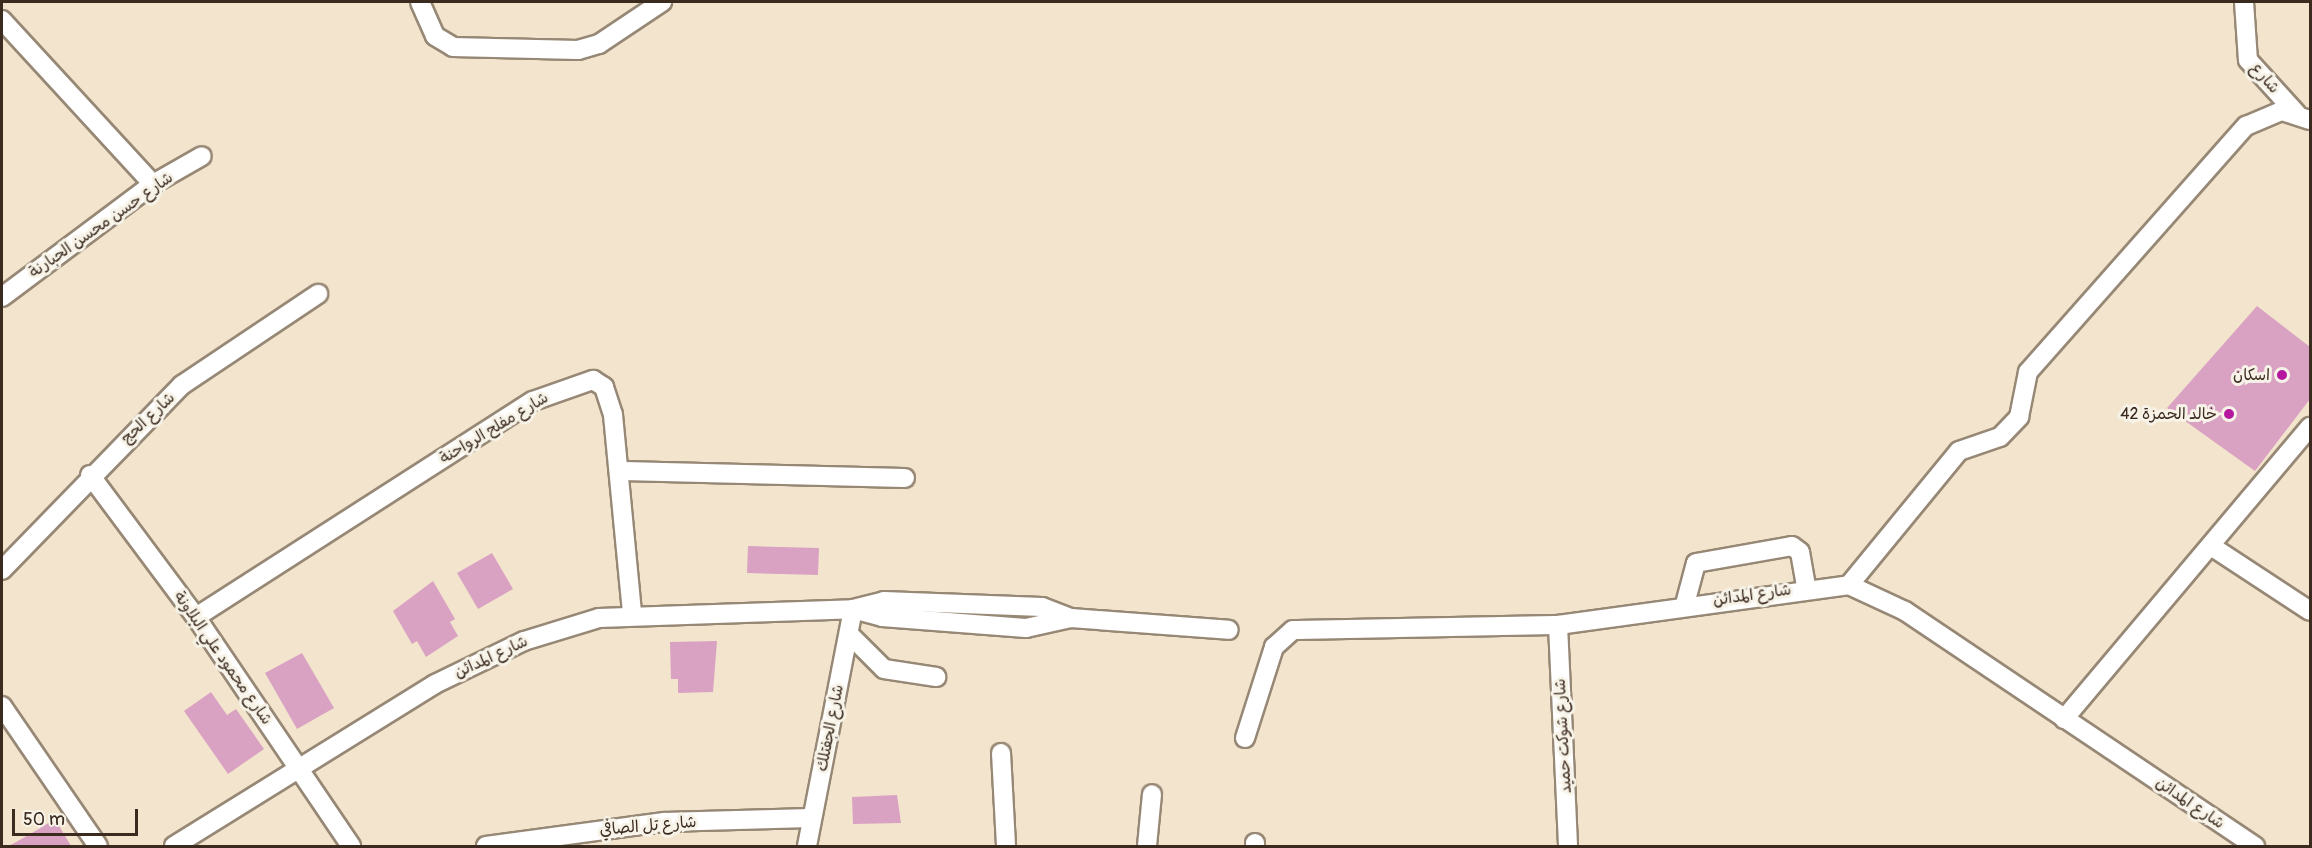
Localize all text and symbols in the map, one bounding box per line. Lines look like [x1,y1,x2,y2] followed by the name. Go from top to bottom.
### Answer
[2246,59,2284,97] street label: شارع
[25,168,177,282] street label: شارع حسن محسن الحبارنة
[2233,365,2270,385] place label: اسكان
[2275,368,2289,382] marker: اسكان
[117,388,179,448] street label: شارع الحج
[436,388,552,468] street label: شارع مفلح الرواحنة
[2120,404,2217,424] place label: خالد الحمزة 42
[2222,407,2236,421] marker: خالد الحمزة 42
[1712,580,1792,610] street label: شارع المدائن
[170,588,276,728] street label: شارع محمود علي البلاونة
[451,632,531,682] street label: شارع المدائن
[1550,678,1576,794] street label: شارع شوكت حميد
[812,683,848,773] street label: شارع الجفتلك
[2152,773,2228,833] street label: شارع المدائن
[15,797,141,835] scale bar
[23,808,65,831] text: 50 m
[599,812,697,840] street label: شارع تل الصافي

